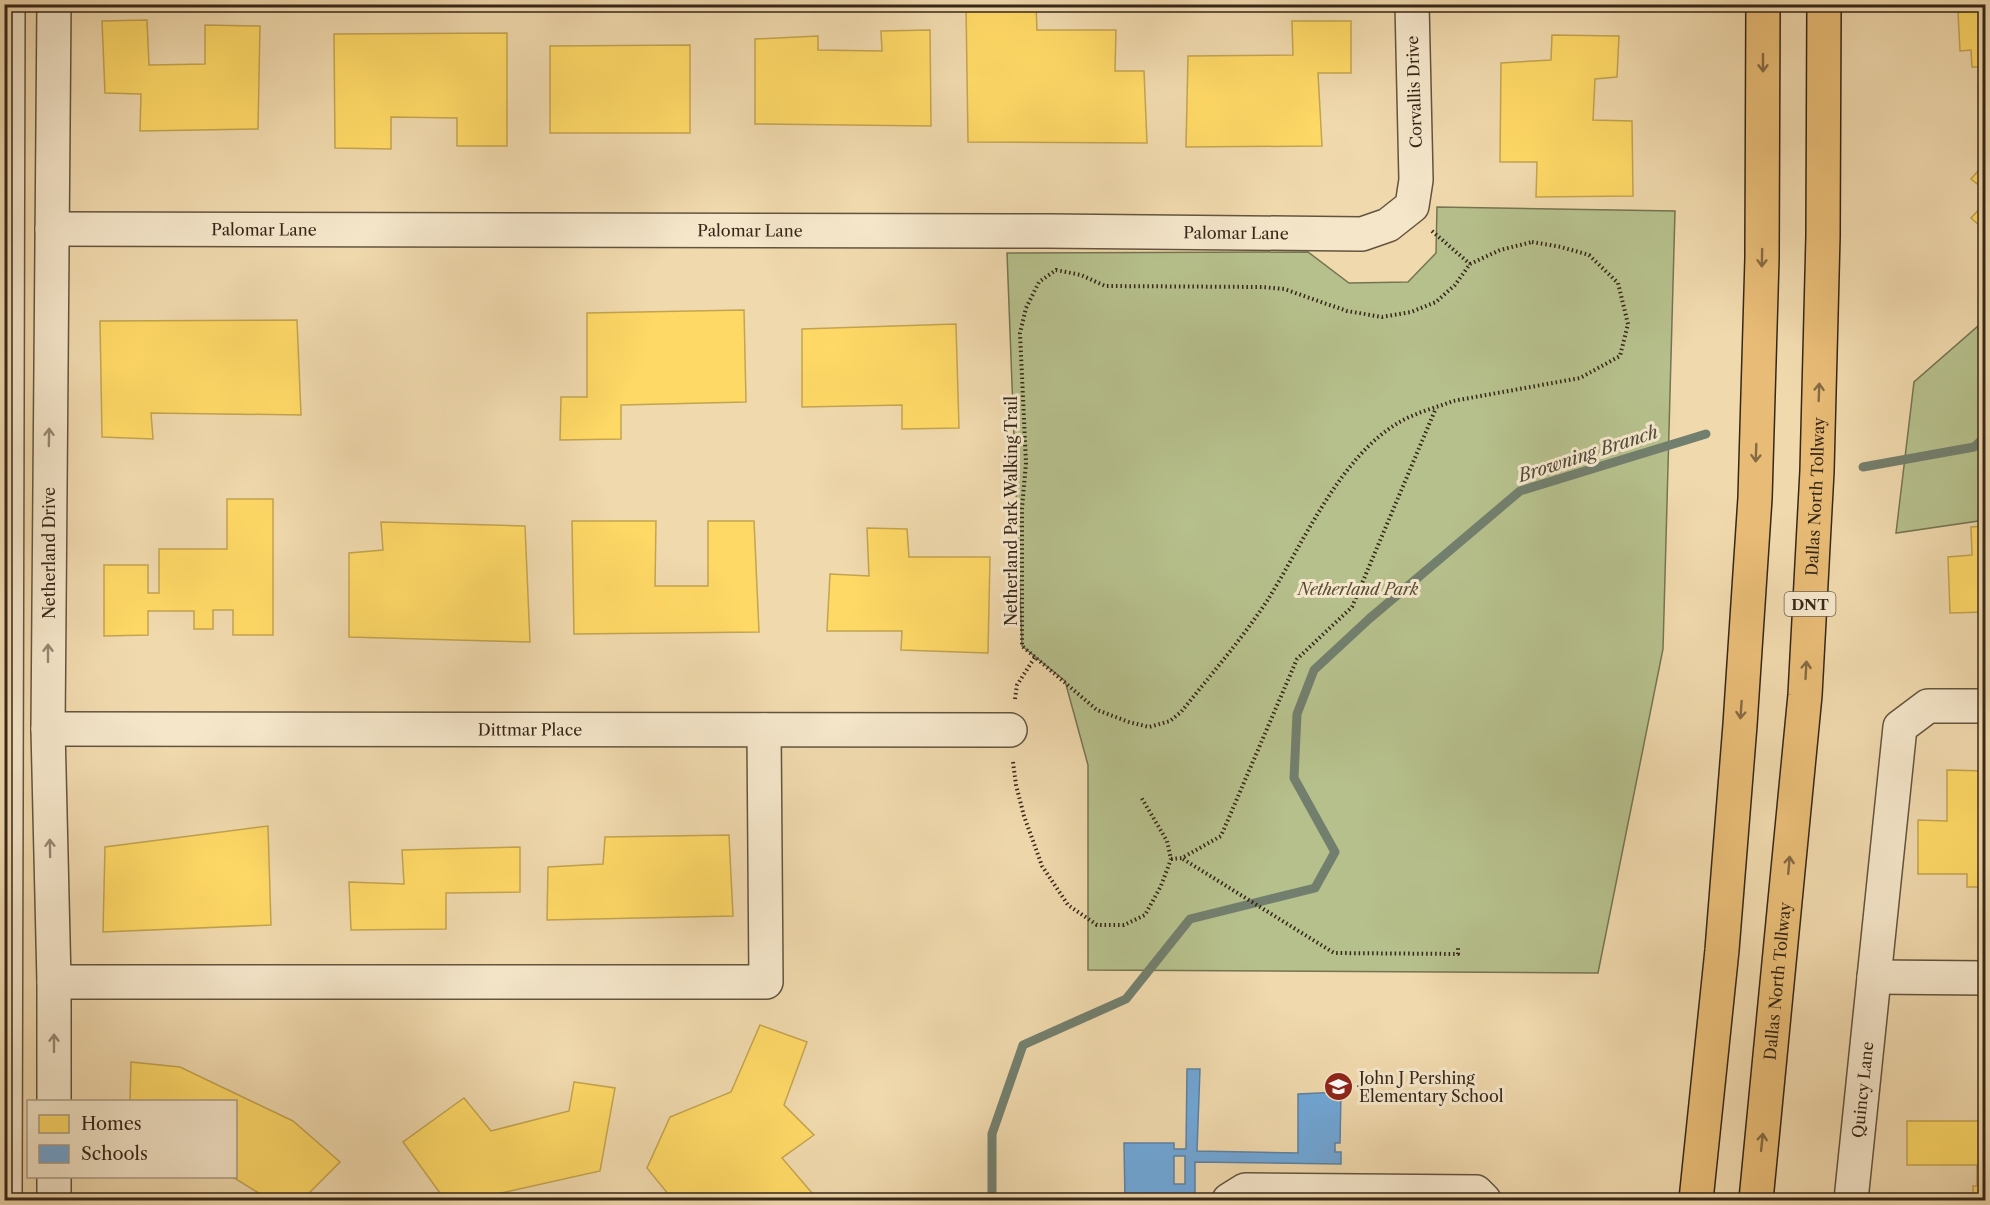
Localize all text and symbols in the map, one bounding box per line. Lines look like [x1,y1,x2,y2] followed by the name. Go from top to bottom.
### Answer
[1402,35,1426,149] street label: Corvallis Drive
[1757,52,1769,72] one-way arrow
[211,219,317,240] street label: Palomar Lane
[697,220,803,241] street label: Palomar Lane
[1183,222,1289,243] street label: Palomar Lane
[1756,247,1767,267] one-way arrow
[1813,382,1825,402] one-way arrow
[1001,396,1021,626] street label: Netherland Park Walking Trail
[1801,416,1828,577] street label: Dallas North Tollway
[1513,421,1661,488] water label: Browning Branch
[43,428,55,448] one-way arrow
[1750,442,1762,462] one-way arrow
[39,487,59,619] street label: Netherland Drive
[1296,579,1419,599] park label: Netherland Park
[1784,592,1836,616] road number: DNT
[42,644,54,664] one-way arrow
[1801,661,1812,681] one-way arrow
[1735,700,1746,720] one-way arrow
[478,719,582,740] street label: Dittmar Place
[44,839,55,859] one-way arrow
[1784,855,1795,875] one-way arrow
[1760,900,1795,1061] street label: Dallas North Tollway
[48,1034,60,1053] one-way arrow
[1847,1040,1877,1139] street label: Quincy Lane
[1356,1068,1504,1106] place label: John J Pershing Elementary School
[1322,1071,1354,1103] school or university icon: John J Pershing Elementary School
[27,1100,237,1178] legend
[81,1113,142,1135] text: Homes
[1757,1133,1768,1153] one-way arrow
[81,1143,148,1165] text: Schools

